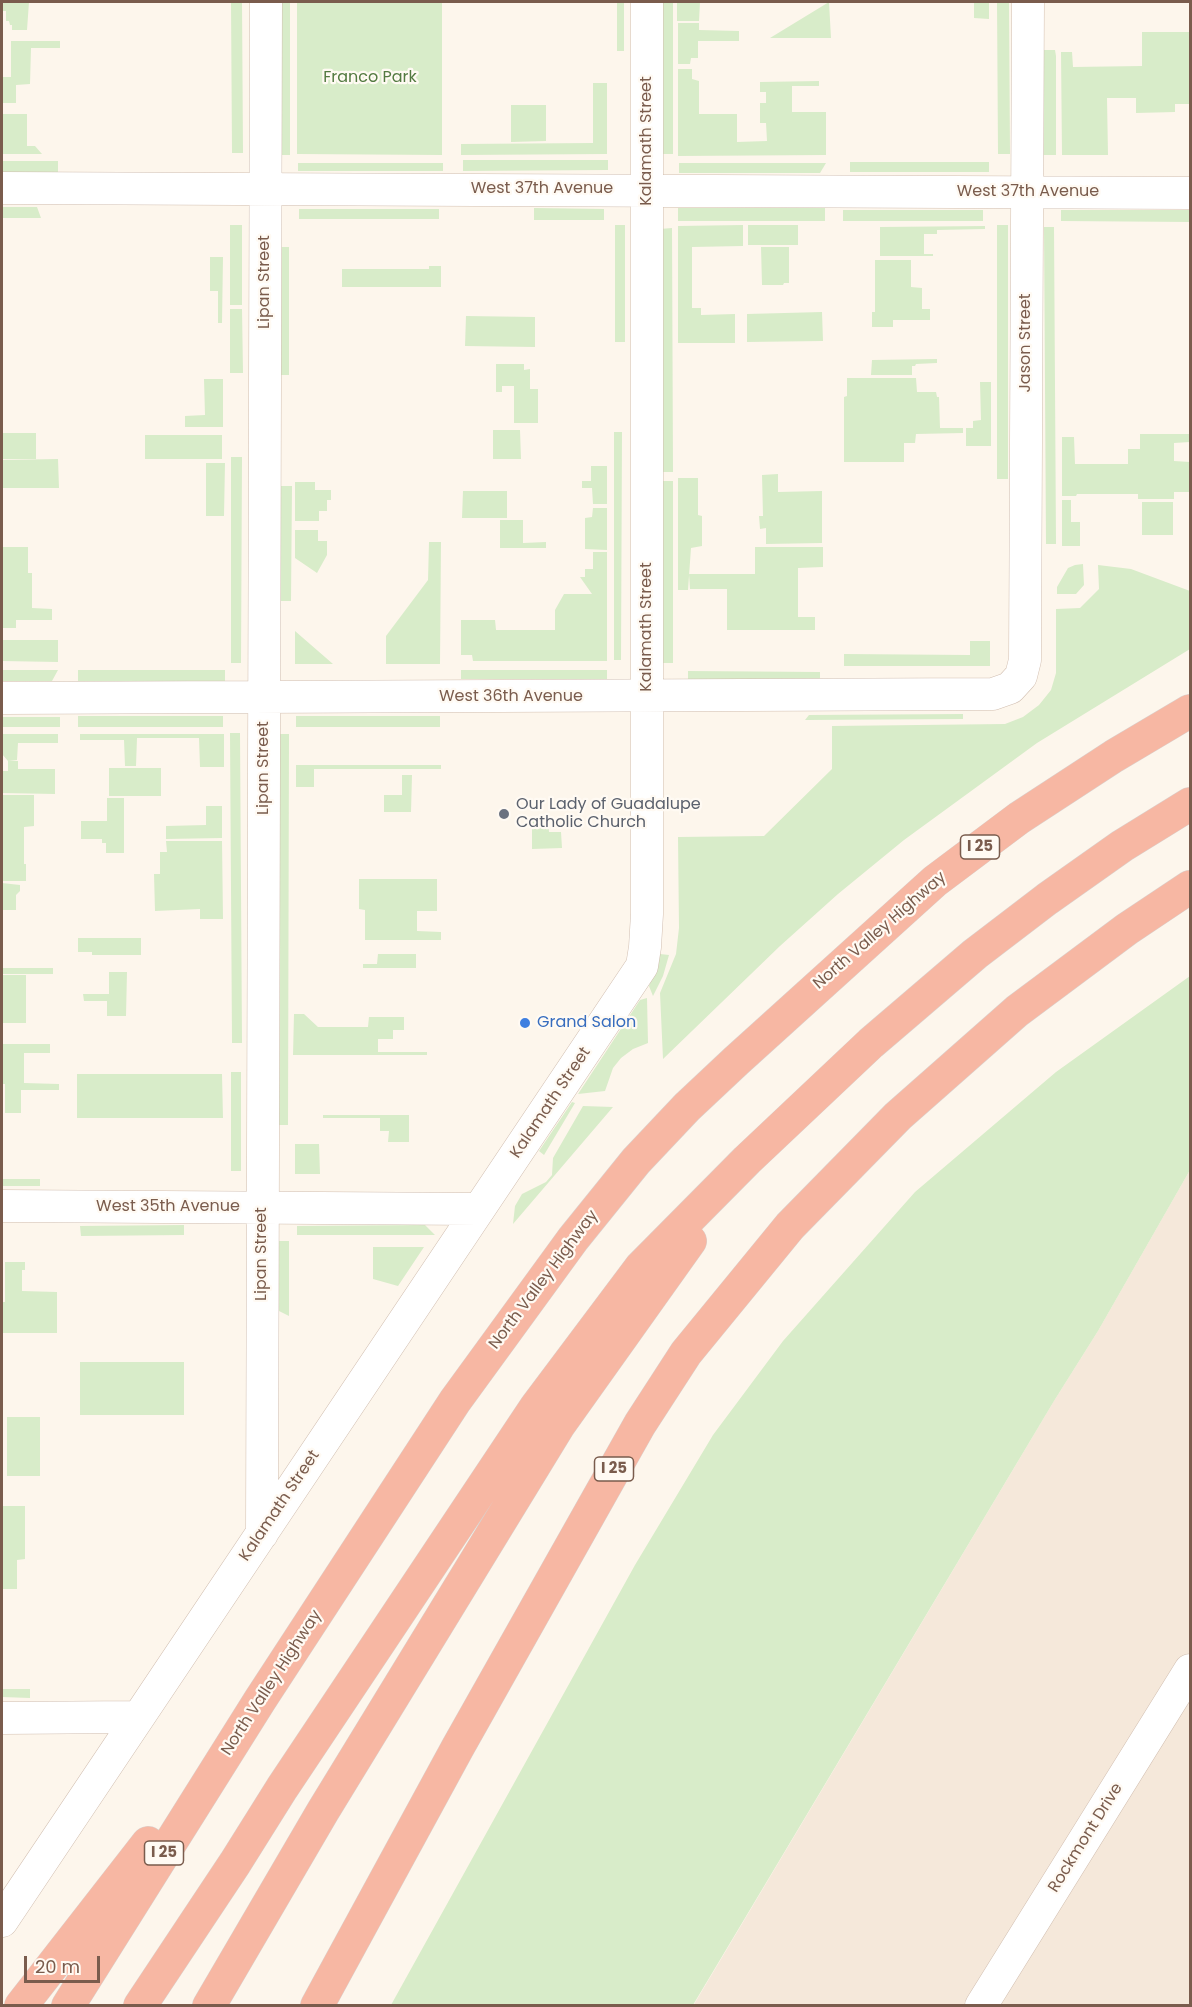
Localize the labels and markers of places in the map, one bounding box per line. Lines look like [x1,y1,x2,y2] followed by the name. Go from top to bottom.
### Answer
[516,795,701,833] place label: Our Lady of Guadalupe Catholic Church
[497,807,511,821] marker: Our Lady of Guadalupe Catholic Church
[537,1013,636,1033] place label: Grand Salon
[518,1016,532,1030] marker: Grand Salon

